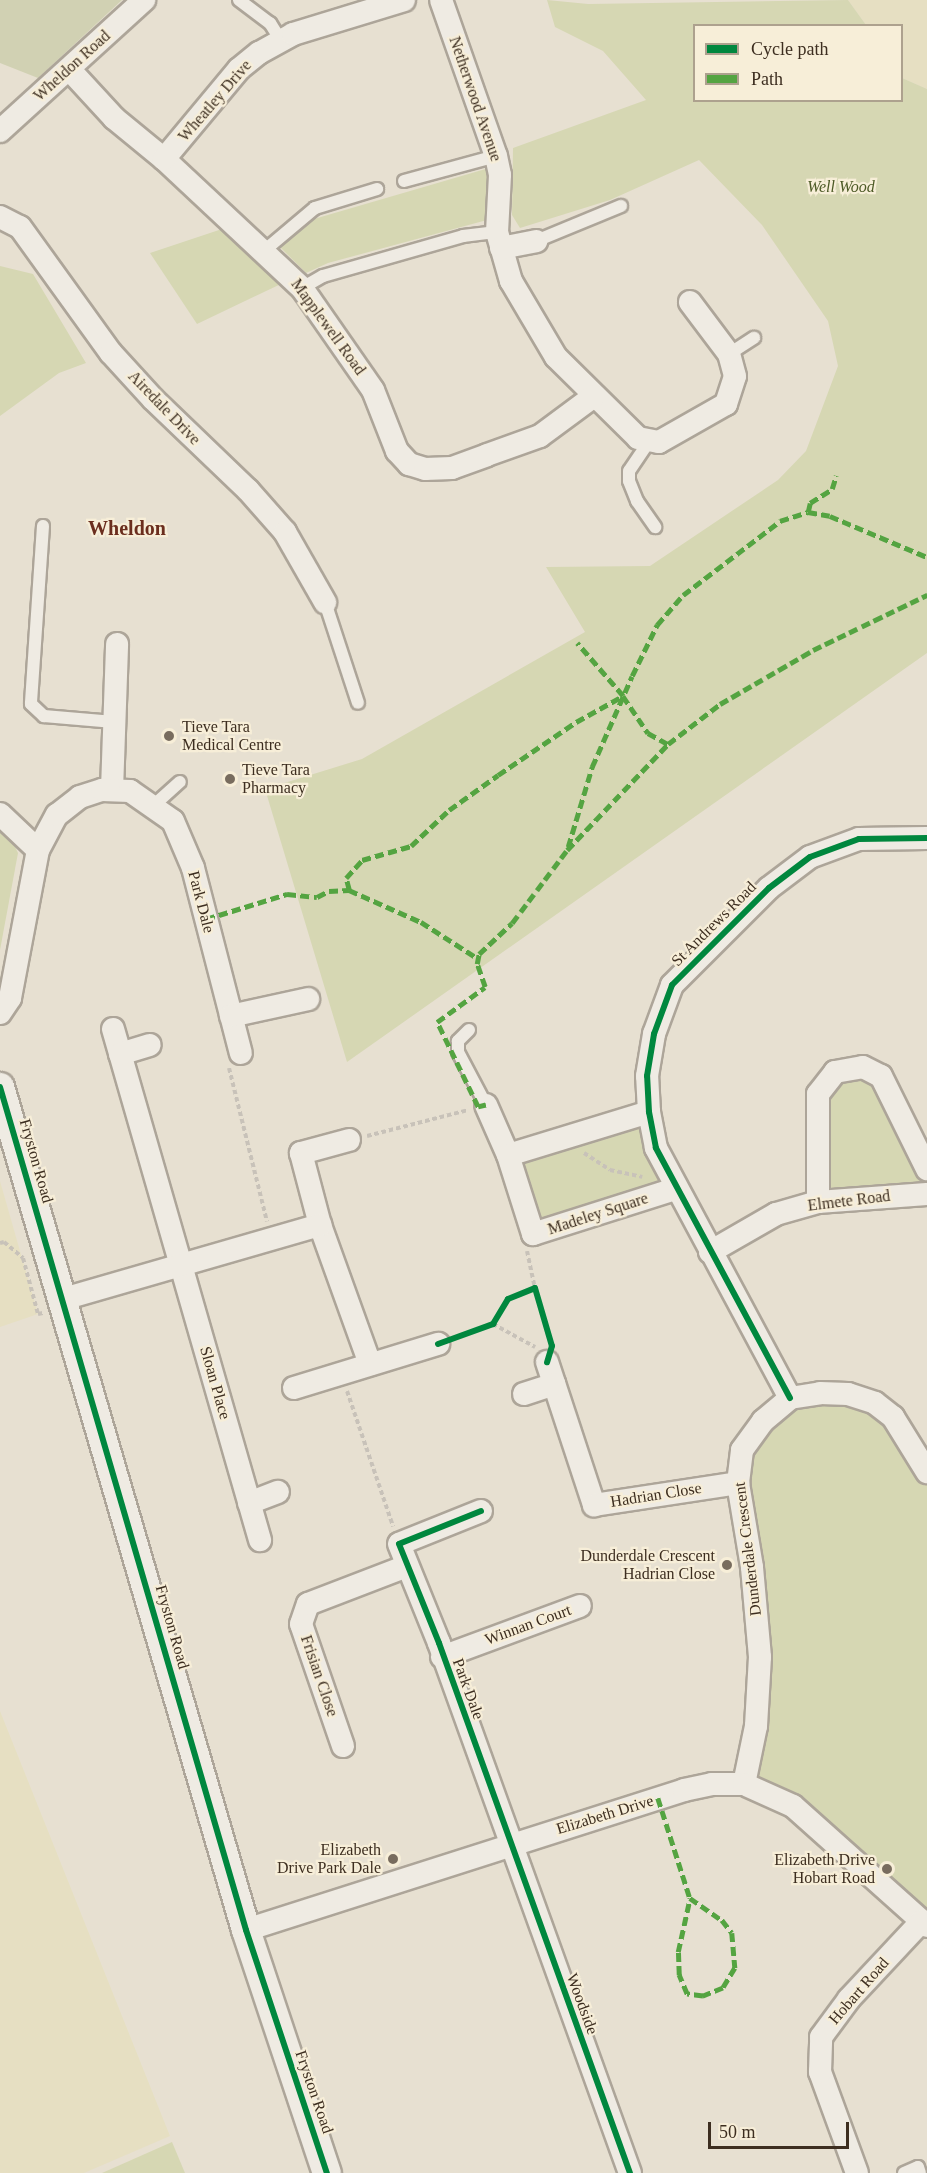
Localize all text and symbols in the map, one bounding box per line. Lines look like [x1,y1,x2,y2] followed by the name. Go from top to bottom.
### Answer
[693,24,903,102] legend
[30,27,114,105] street label: Wheldon Road
[444,34,506,164] street label: Netherwood Avenue
[751,39,828,59] text: Cycle path
[174,56,256,146] street label: Wheatley Drive
[751,69,783,89] text: Path
[807,177,875,197] park label: Well Wood
[287,275,369,379] street label: Mapplewell Road
[124,367,204,449] street label: Airedale Drive
[88,516,166,540] district label: Wheldon
[182,717,281,755] place label: Tieve Tara Medical Centre
[160,727,178,745] marker: Tieve Tara Medical Centre
[242,760,310,798] place label: Tieve Tara Pharmacy
[223,772,237,786] marker: Tieve Tara Pharmacy
[184,869,218,935] street label: Park Dale
[667,877,761,971] street label: St Andrews Road
[15,1117,57,1205] street label: Fryston Road
[807,1186,891,1216] street label: Elmete Road
[545,1189,651,1239] street label: Madeley Square
[195,1344,235,1422] street label: Sloan Place
[609,1478,703,1512] street label: Hadrian Close
[730,1481,766,1617] street label: Dunderdale Crescent
[580,1546,715,1584] place label: Dunderdale Crescent Hadrian Close
[720,1558,734,1572] marker: Dunderdale Crescent Hadrian Close
[151,1583,193,1671] street label: Fryston Road
[482,1601,574,1649] street label: Winnan Court
[296,1633,342,1719] street label: Frisian Close
[448,1656,488,1722] street label: Park Dale
[554,1791,656,1839] street label: Elizabeth Drive
[277,1840,381,1878] place label: Elizabeth Drive Park Dale
[774,1850,875,1888] place label: Elizabeth Drive Hobart Road
[386,1852,400,1866] marker: Elizabeth Drive Park Dale
[880,1862,894,1876] marker: Elizabeth Drive Hobart Road
[825,1954,893,2028] street label: Hobart Road
[562,1971,602,2037] street label: Woodside
[291,2048,337,2136] street label: Fryston Road
[711,2110,852,2148] scale bar
[719,2122,756,2142] text: 50 m

